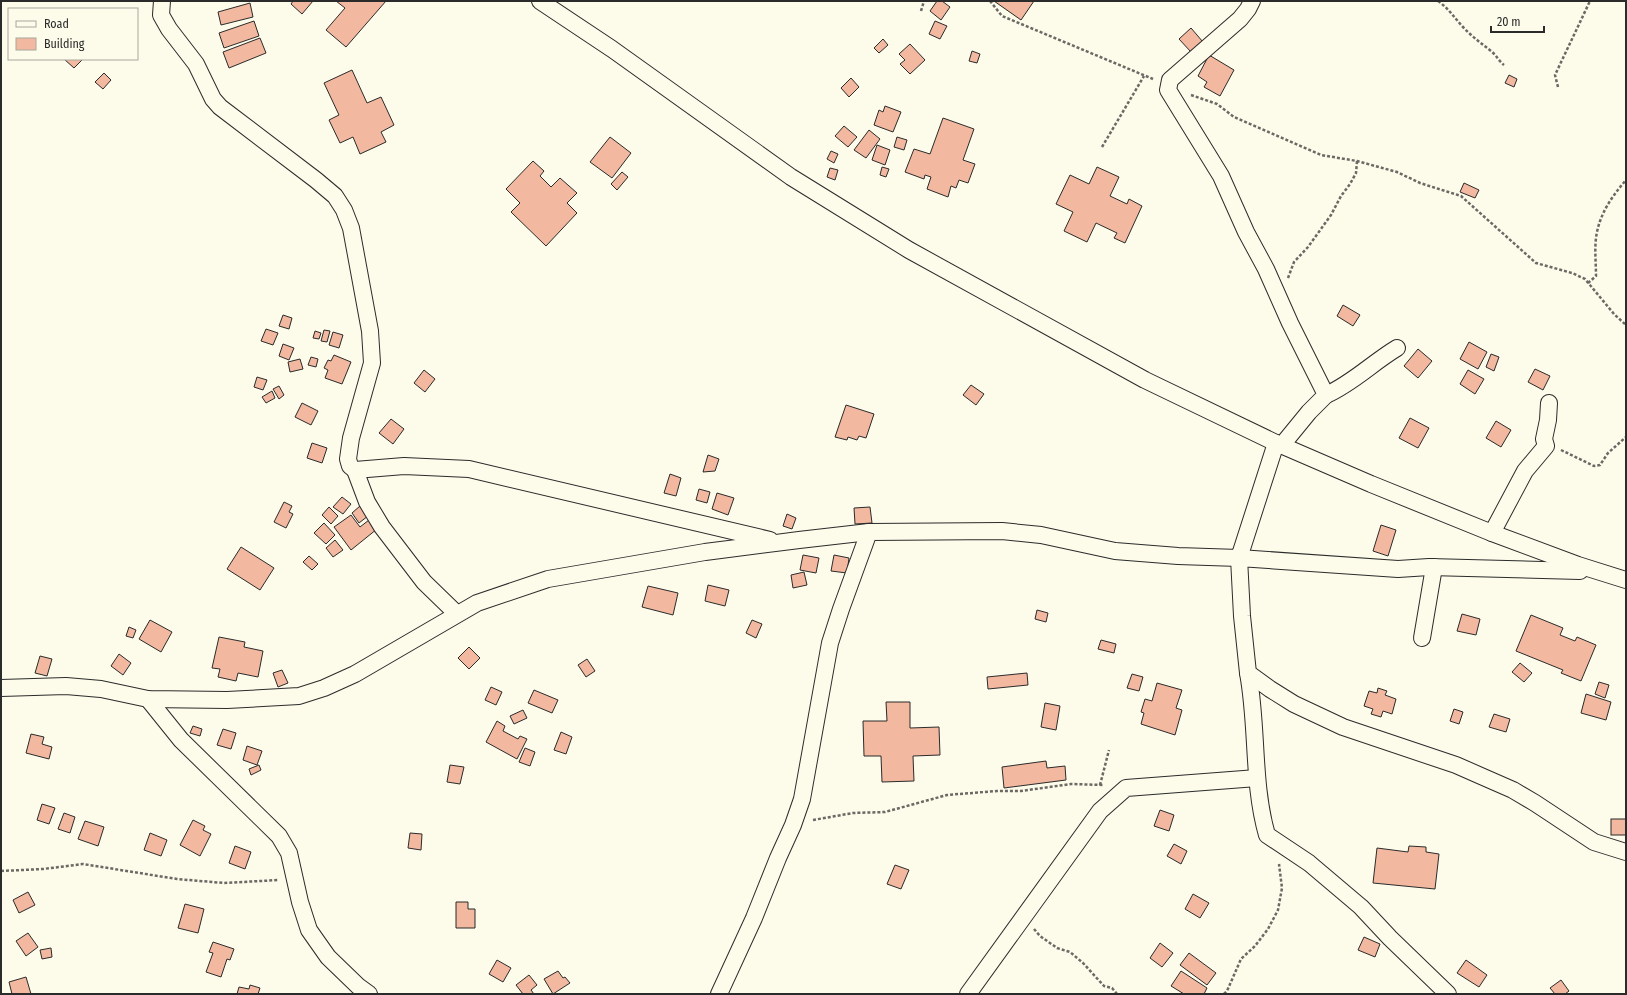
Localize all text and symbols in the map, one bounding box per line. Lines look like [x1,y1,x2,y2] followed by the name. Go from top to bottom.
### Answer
[8,8,138,60] legend
[1491,8,1544,34] scale bar
[1497,15,1521,29] text: 20 m
[44,17,69,31] text: Road
[44,37,85,51] text: Building

